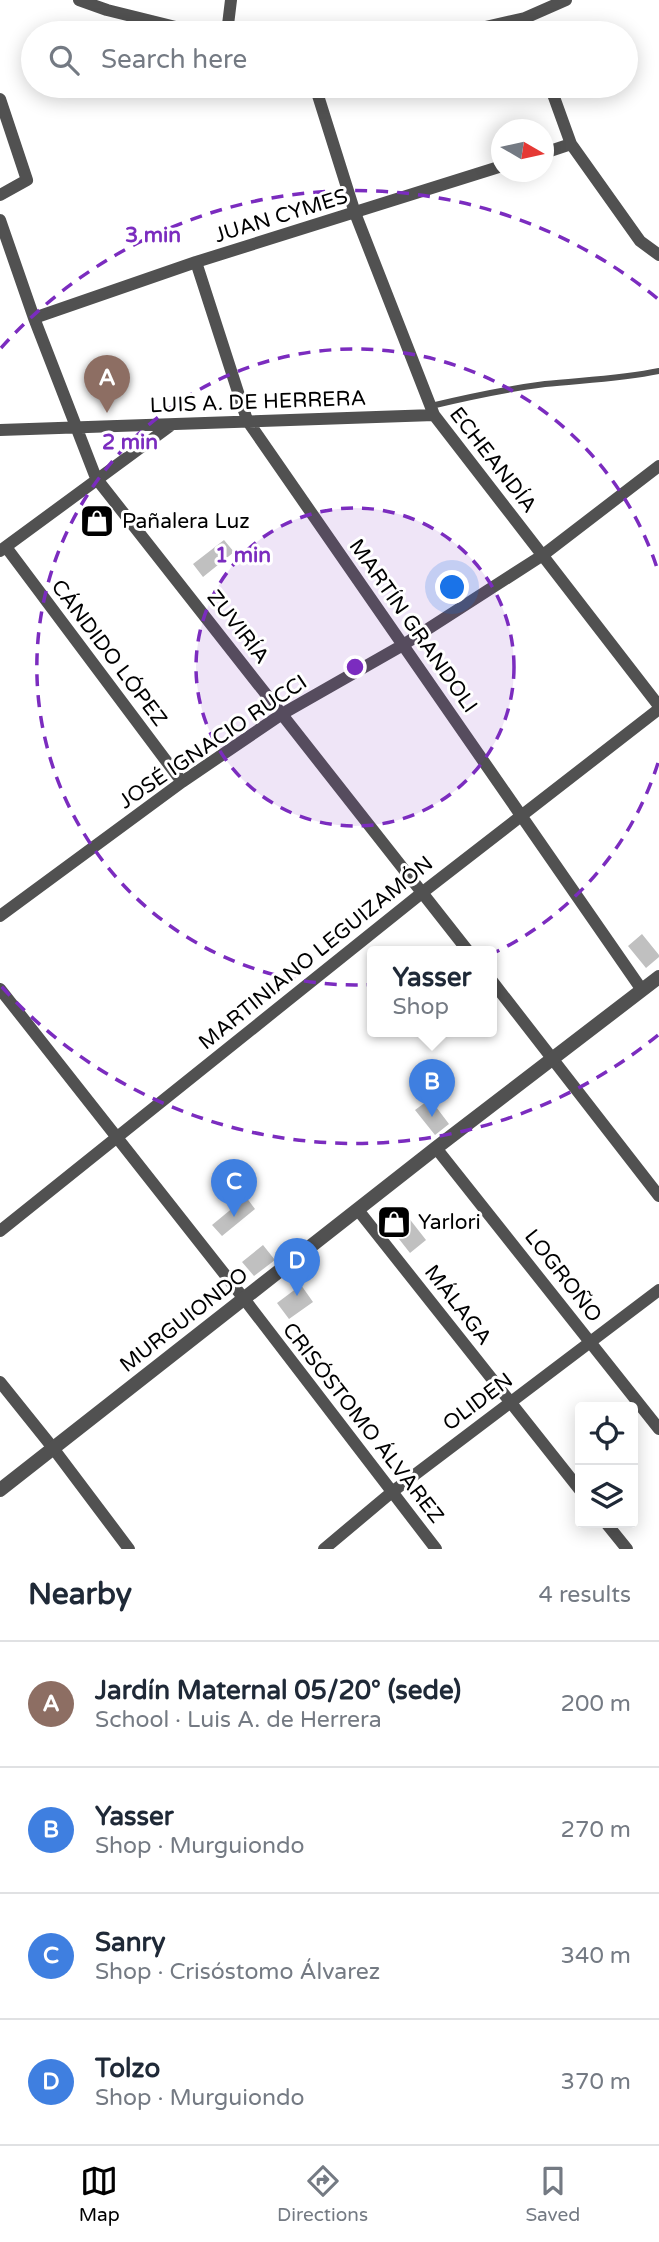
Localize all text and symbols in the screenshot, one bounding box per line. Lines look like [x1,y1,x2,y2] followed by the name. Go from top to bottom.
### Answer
[21,21,638,98] search box
[45,41,83,79] icon: search
[101,44,247,75] text: Search here
[491,119,554,182] north arrow
[211,184,351,248] street label: JUAN CYMES
[125,223,181,248] text: 3 min
[84,355,130,413] pin: A
[149,386,367,418] street label: LUIS A. DE HERRERA
[444,402,542,518] street label: ECHEANDÍA
[102,430,158,455] text: 2 min
[78,502,116,540] shop icon: Pañalera Luz
[122,509,250,534] place label: Pañalera Luz
[344,534,482,718] street label: MARTÍN GRANDOLI
[215,543,271,568] text: 1 min
[435,570,469,604] your location
[46,575,172,731] street label: CÁNDIDO LÓPEZ
[202,585,274,669] street label: ZUVIRÍA
[343,655,367,679] centre of rings
[114,670,312,814] street label: JOSÉ IGNACIO RUCCI
[194,851,438,1055] street label: MARTINIANO LEGUIZAMÓN
[367,946,497,1037] popup
[393,962,471,993] text: Yasser
[393,993,449,1021] text: Shop
[409,1059,455,1117] pin: B
[211,1159,257,1217] pin: C
[375,1203,413,1241] shop icon: Yarlori
[418,1210,481,1235] place label: Yarlori
[519,1225,607,1327] street label: LOGROÑO
[274,1238,320,1296] pin: D
[419,1260,497,1350] street label: MÁLAGA
[115,1262,253,1378] street label: MURGUIONDO
[277,1318,449,1528] street label: CRISÓSTOMO ÁLVAREZ
[438,1368,518,1436] street label: OLIDEN
[575,1402,638,1528] map controls
[575,1402,638,1465] button: locate
[575,1465,638,1528] button: layers
[28,1576,132,1613] text: Nearby
[538,1581,631,1609] text: 4 results
[95,1675,461,1706] text: Jardín Maternal 05/20° (sede)
[42,1690,60,1718] text: A
[561,1690,631,1718] text: 200 m
[95,1706,382,1734] text: School · Luis A. de Herrera
[95,1801,174,1832] text: Yasser
[43,1816,59,1844] text: B
[561,1816,631,1844] text: 270 m
[95,1832,305,1860] text: Shop · Murguiondo
[95,1927,165,1958] text: Sanry
[43,1942,59,1970] text: C
[561,1942,631,1970] text: 340 m
[95,1958,380,1986] text: Shop · Crisóstomo Álvarez
[95,2053,160,2084] text: Tolzo
[42,2068,60,2096] text: D
[561,2068,631,2096] text: 370 m
[95,2084,305,2112] text: Shop · Murguiondo
[79,2162,120,2226] tab: Map
[277,2162,368,2226] tab: Directions
[525,2162,580,2226] tab: Saved

